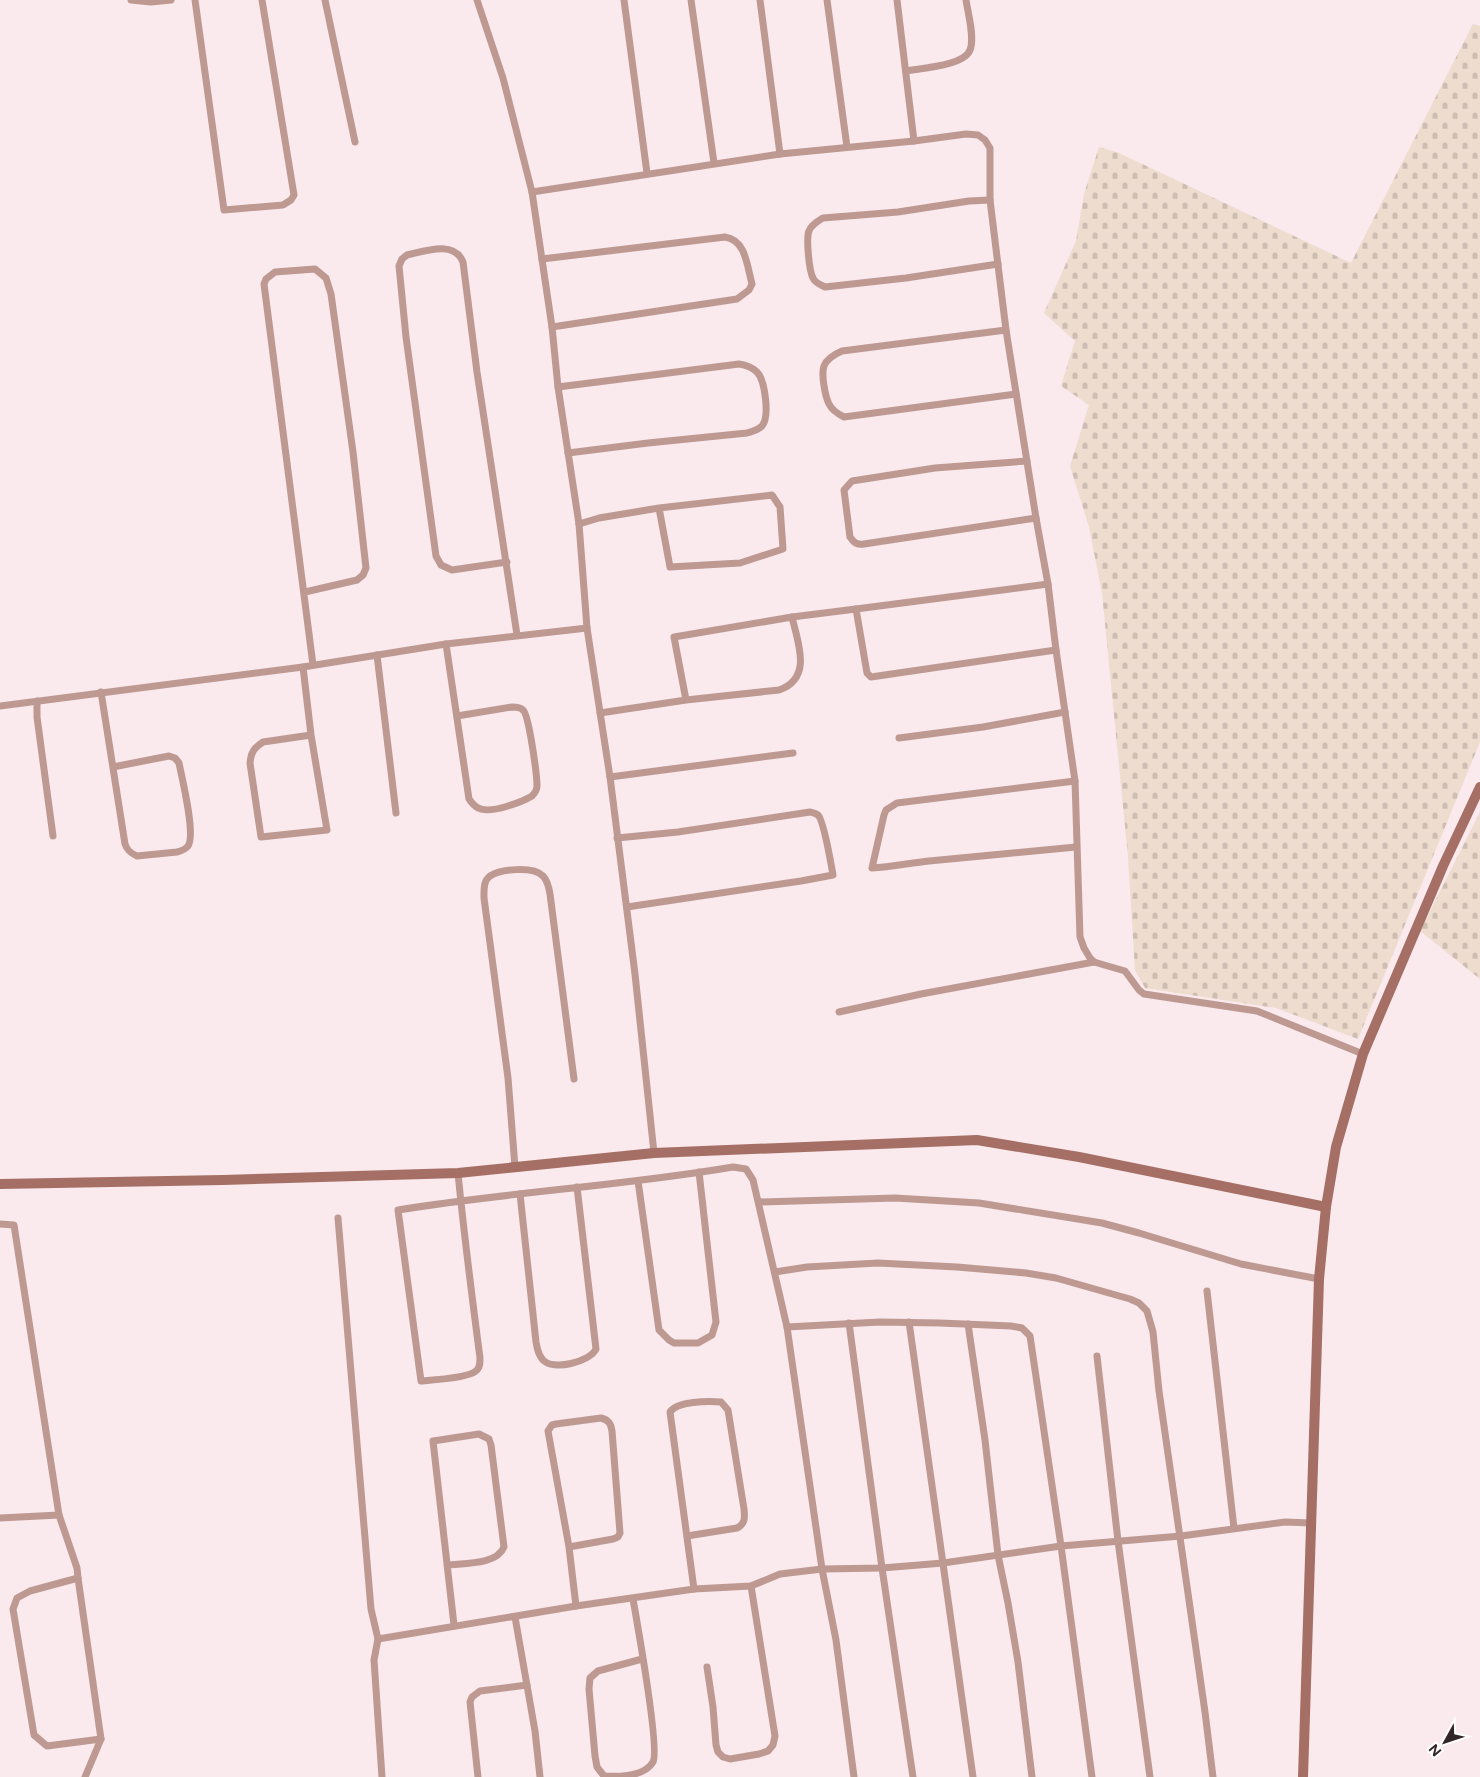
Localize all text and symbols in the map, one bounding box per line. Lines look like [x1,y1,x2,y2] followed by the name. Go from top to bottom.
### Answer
[1420,1717,1470,1767] north arrow
[1425,1740,1445,1760] text: N

